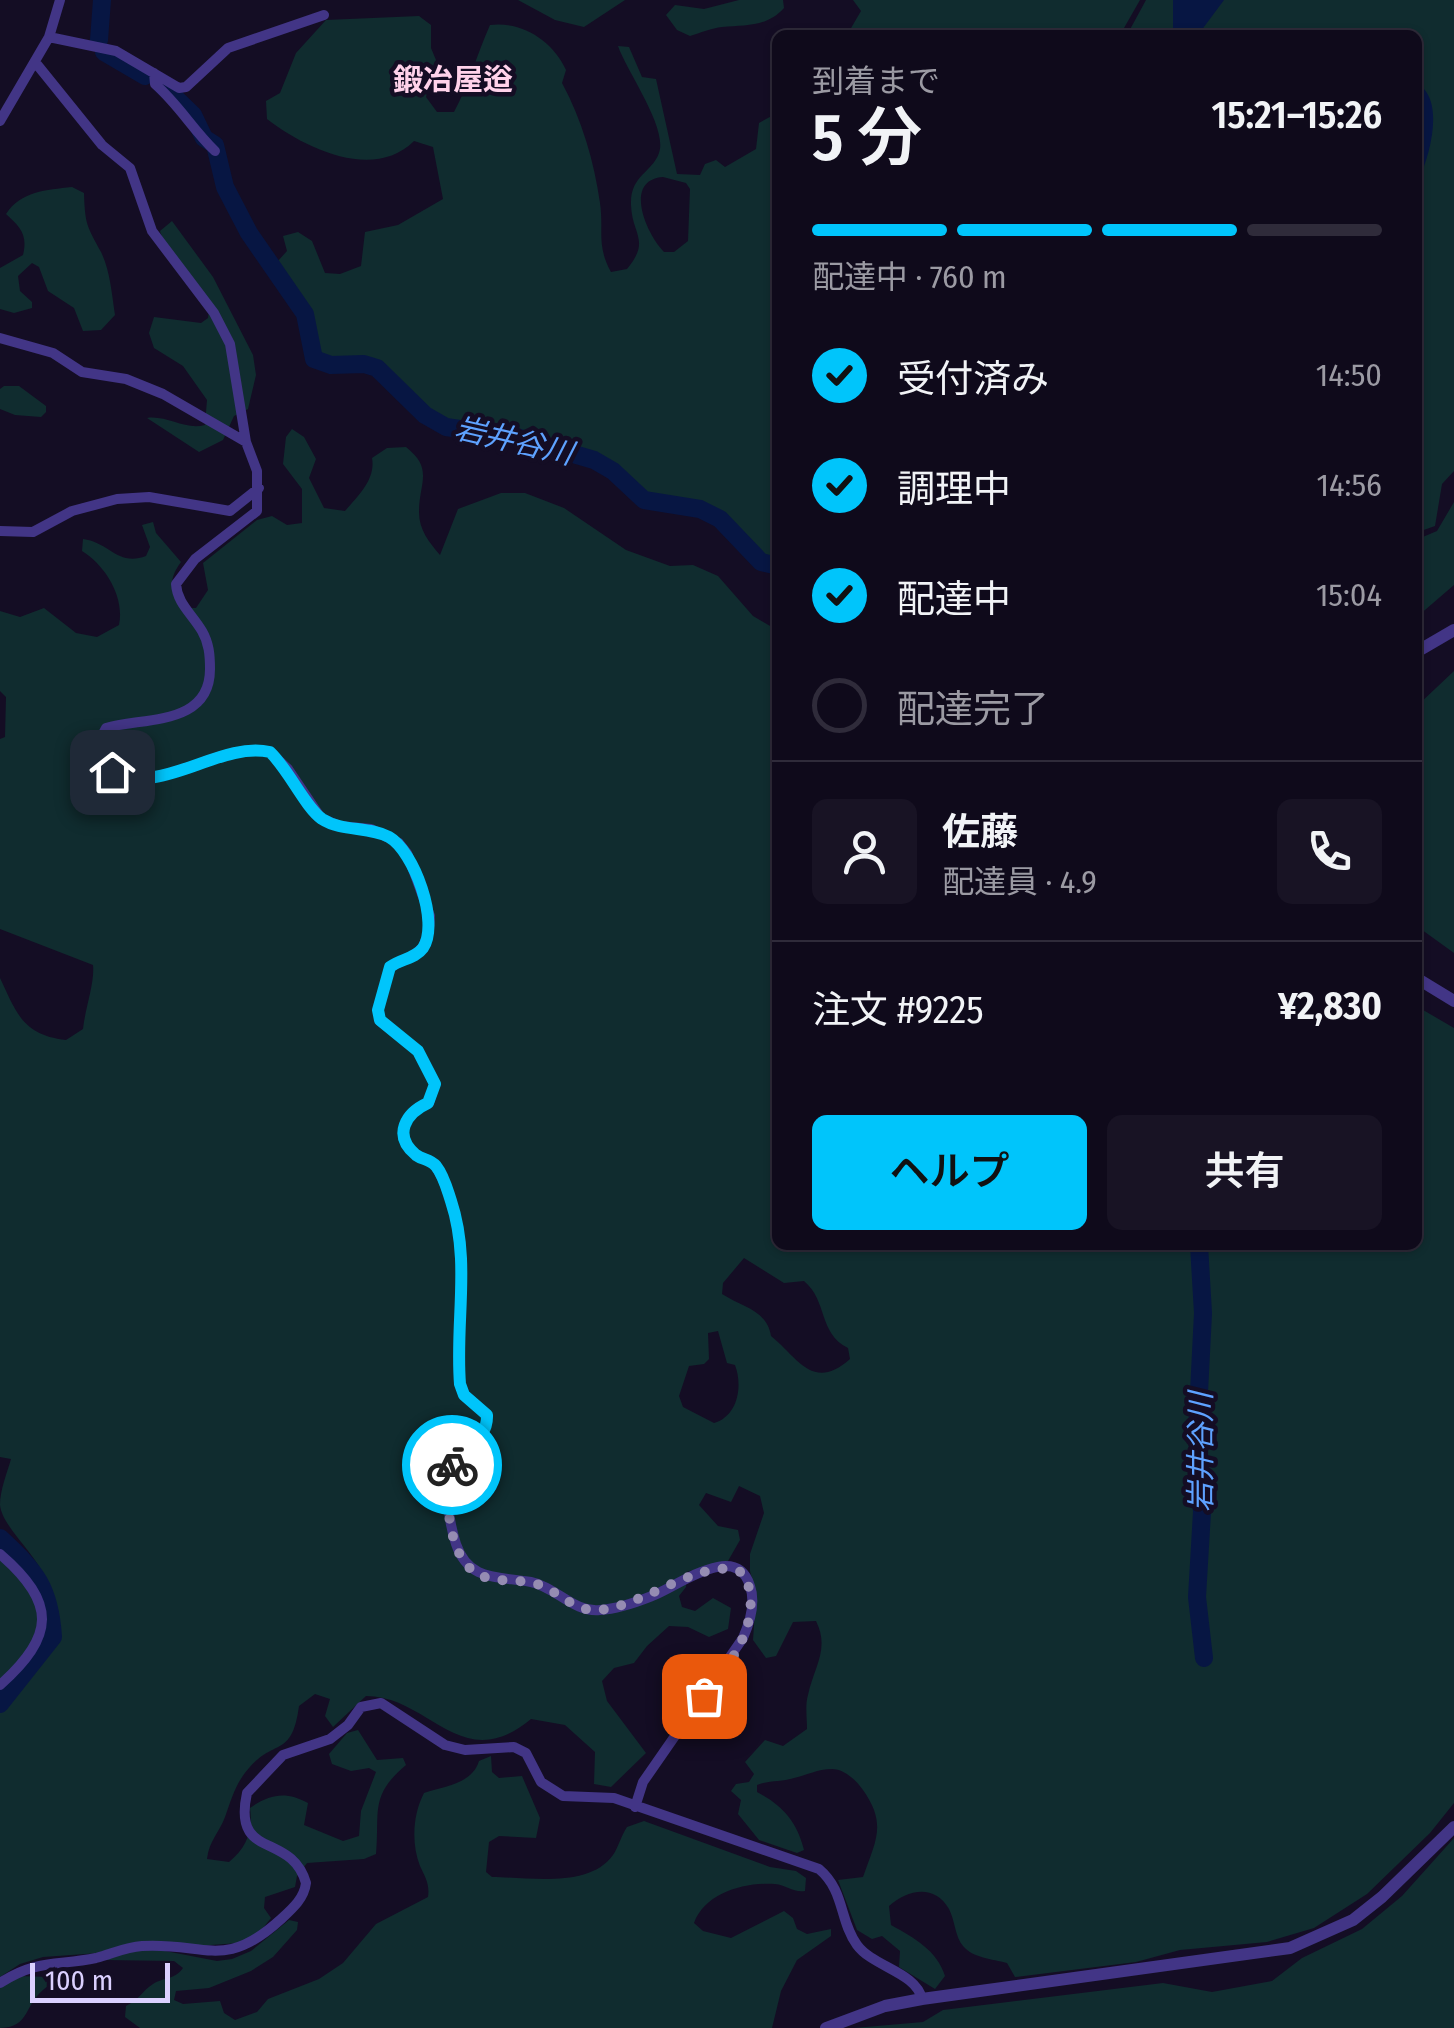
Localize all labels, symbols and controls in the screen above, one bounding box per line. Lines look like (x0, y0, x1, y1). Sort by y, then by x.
district label: 鍛冶屋逧 (393, 62, 513, 98)
text: 到着まで (812, 62, 940, 100)
text: 15:21–15:26 (1211, 92, 1382, 138)
text: 5 分 (812, 99, 922, 177)
text: 配達中 · 760 m (812, 258, 1007, 296)
icon: check (812, 348, 867, 403)
text: 受付済み (897, 356, 1049, 402)
text: 14:50 (1316, 356, 1382, 394)
water label: 岩井谷川 (451, 410, 579, 473)
icon: check (812, 458, 867, 513)
text: 調理中 (897, 466, 1011, 512)
text: 14:56 (1317, 466, 1382, 504)
icon: check (812, 568, 867, 623)
text: 配達中 (897, 576, 1011, 622)
text: 15:04 (1316, 576, 1382, 614)
text: 配達完了 (897, 686, 1049, 732)
pin (70, 730, 155, 815)
icon: home (85, 745, 140, 800)
button: person (812, 799, 917, 904)
button: phone (1277, 799, 1382, 904)
text: 佐藤 (942, 809, 1018, 855)
text: 配達員 · 4.9 (942, 863, 1097, 901)
text: ¥2,830 (1278, 983, 1382, 1029)
text: 注文 #9225 (812, 987, 984, 1033)
button: ヘルプ (812, 1115, 1087, 1230)
button: 共有 (1107, 1115, 1382, 1230)
water label: 岩井谷川 (1183, 1389, 1219, 1512)
courier (402, 1415, 502, 1515)
icon: bike (425, 1438, 480, 1493)
pin (662, 1654, 747, 1739)
icon: bag (677, 1669, 732, 1724)
scale bar (30, 1958, 170, 2002)
text: 100 m (45, 1964, 113, 1997)

